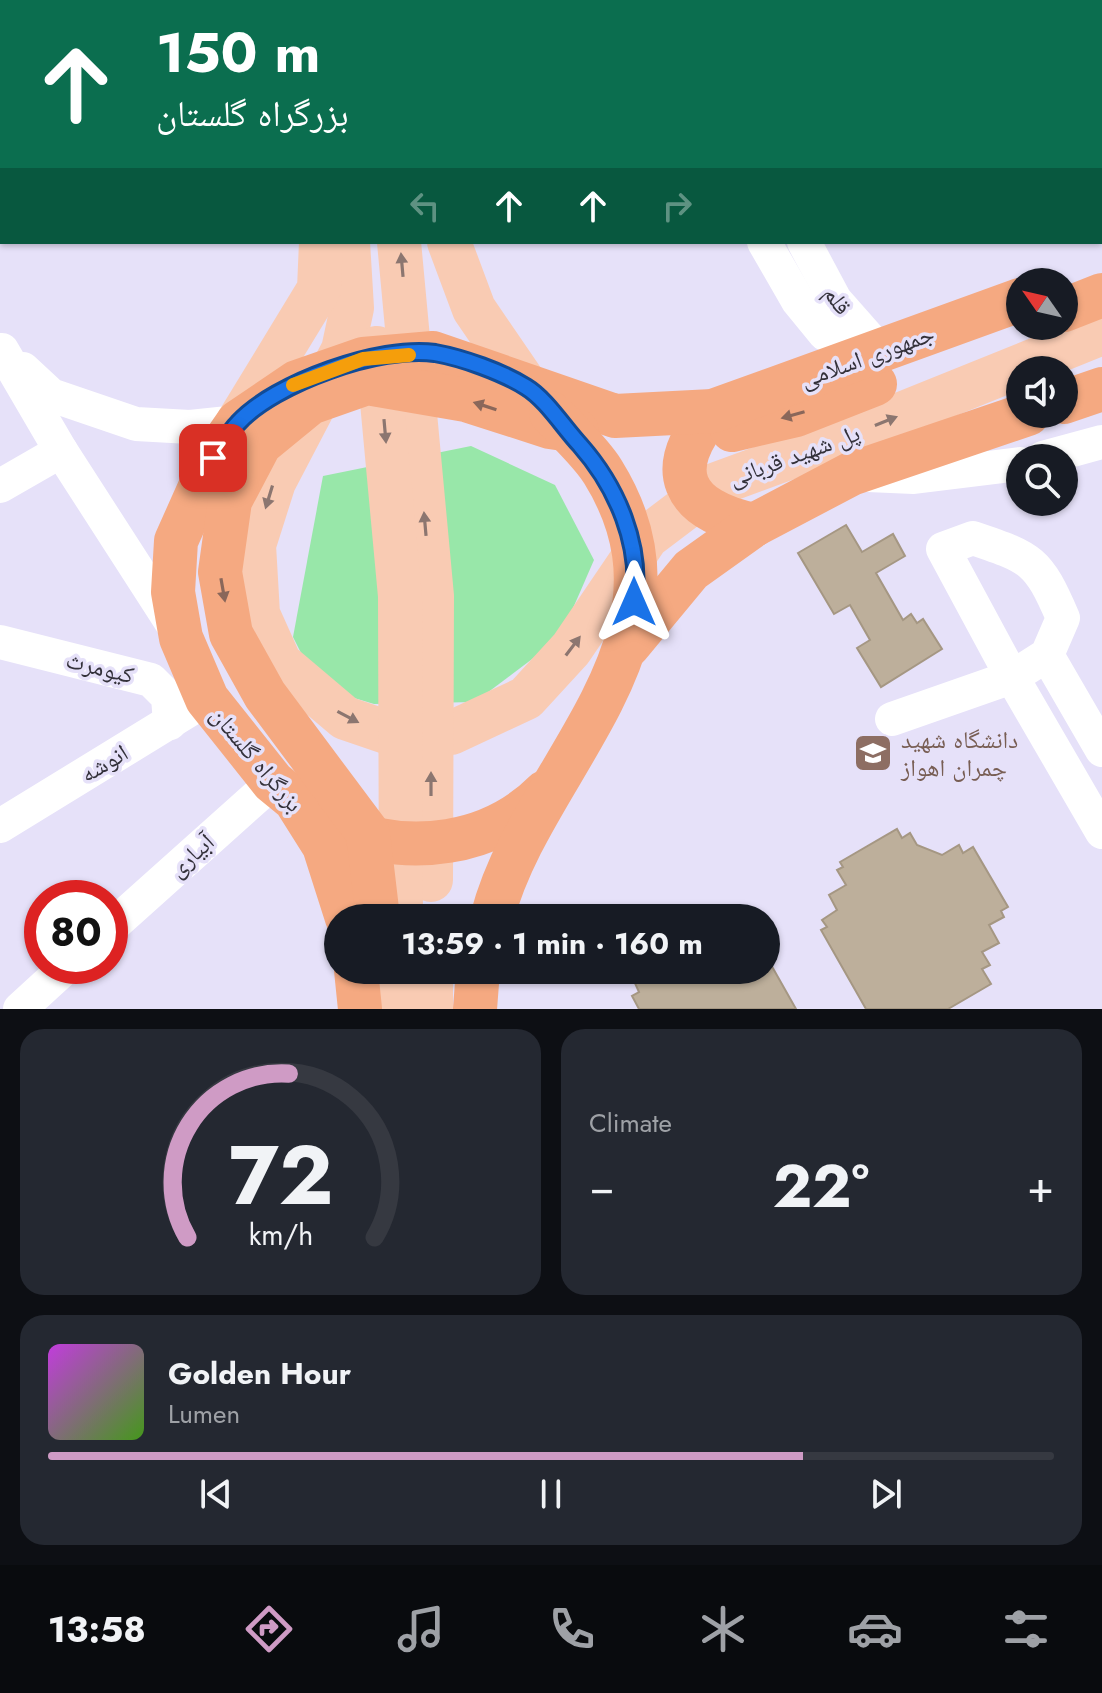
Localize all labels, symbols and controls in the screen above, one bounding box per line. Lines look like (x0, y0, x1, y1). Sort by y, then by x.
text: 150 m (156, 12, 320, 93)
icon: ahead (24, 32, 128, 136)
text: بزرگراه گلستان (156, 87, 349, 139)
icon: left (403, 184, 447, 228)
icon: ahead (487, 184, 531, 228)
icon: ahead (571, 184, 615, 228)
icon: right (655, 184, 699, 228)
one-way arrow (395, 252, 408, 277)
north arrow (1006, 268, 1078, 340)
map controls (1006, 268, 1078, 516)
street label: قلم (815, 278, 861, 322)
street label: جمهوری اسلامی (795, 316, 939, 396)
button: sound (1006, 356, 1078, 428)
one-way arrow (473, 399, 497, 412)
one-way arrow (781, 409, 805, 422)
one-way arrow (874, 414, 898, 427)
street label: پل شهید قربانی (723, 415, 865, 495)
one-way arrow (378, 419, 391, 444)
pin (179, 424, 247, 492)
icon: arrive (191, 436, 235, 480)
button: search (1006, 444, 1078, 516)
one-way arrow (262, 485, 275, 509)
one-way arrow (418, 511, 431, 536)
position arrow (592, 560, 676, 644)
one-way arrow (217, 578, 229, 603)
one-way arrow (564, 635, 580, 656)
street label: کیومرث (62, 642, 138, 692)
street label: بزرگراه گلستان (202, 699, 312, 819)
one-way arrow (337, 709, 359, 723)
place label: دانشگاه شهید چمران اهواز (900, 722, 1018, 785)
school or university icon: دانشگاه شهید چمران اهواز (852, 732, 894, 774)
street label: انوشه (73, 735, 135, 791)
one-way arrow (425, 771, 437, 796)
street label: آبیاری (160, 824, 222, 885)
speed limit sign: 80 (24, 880, 128, 984)
text: 13:59 · 1 min · 160 m (401, 922, 703, 965)
text: Climate (589, 1104, 672, 1142)
text: 72 (228, 1115, 333, 1235)
text: 22° (773, 1143, 869, 1230)
text: − (589, 1155, 615, 1219)
text: + (1027, 1155, 1054, 1219)
text: km/h (248, 1214, 313, 1256)
text: Golden Hour (168, 1352, 351, 1395)
text: Lumen (168, 1395, 240, 1433)
icon: previous (194, 1472, 238, 1516)
icon: pause (529, 1472, 573, 1516)
icon: next (864, 1472, 908, 1516)
icon: directions (241, 1601, 297, 1657)
icon: music (393, 1601, 449, 1657)
icon: phone (544, 1601, 600, 1657)
icon: climate (695, 1601, 751, 1657)
icon: car (847, 1601, 903, 1657)
icon: filters (998, 1601, 1054, 1657)
text: 13:58 (48, 1603, 146, 1655)

